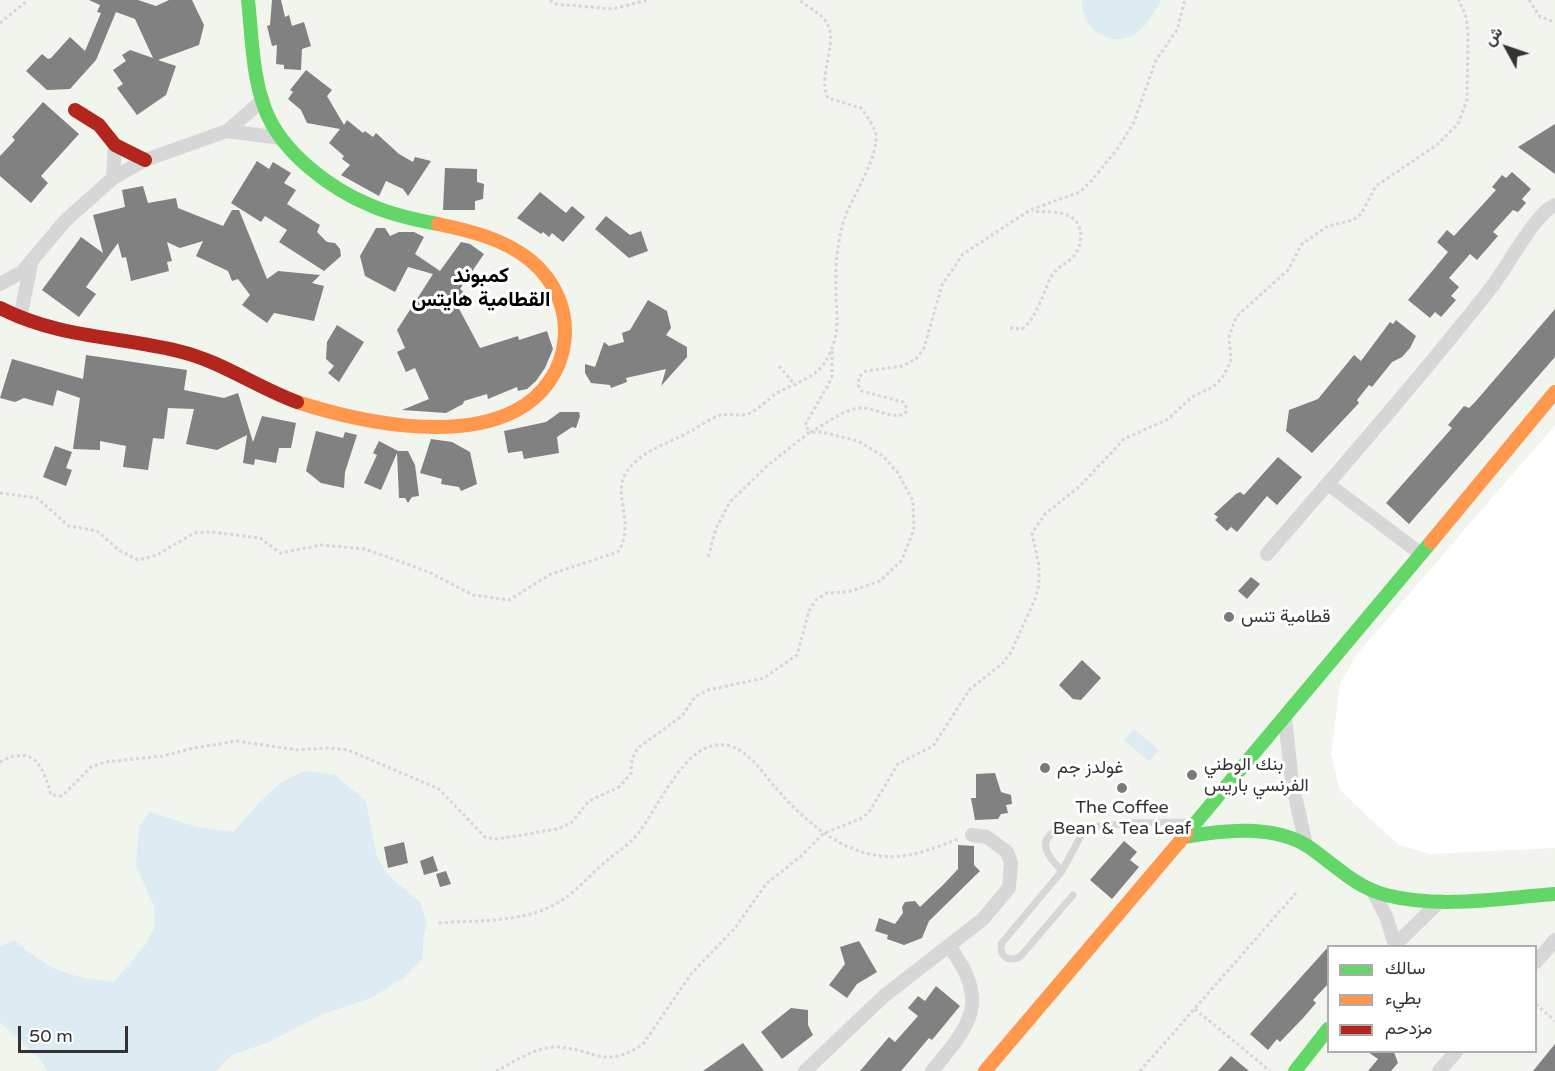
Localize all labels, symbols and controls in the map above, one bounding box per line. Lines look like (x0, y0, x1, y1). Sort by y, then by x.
north arrow (1477, 18, 1537, 78)
text: ش (1479, 23, 1507, 50)
district label: كمبوند القطامية هايتس (412, 263, 550, 313)
place label: قطامية تنس (1241, 606, 1331, 628)
marker: قطامية تنس (1222, 610, 1236, 624)
place label: بنك الوطني الفرنسي باريس (1204, 754, 1309, 796)
place label: غولدز جم (1057, 757, 1123, 779)
marker: غولدز جم (1038, 761, 1052, 775)
marker: بنك الوطني الفرنسي باريس (1185, 768, 1199, 782)
marker: The Coffee Bean & Tea Leaf (1115, 781, 1129, 795)
place label: The Coffee Bean & Tea Leaf (1053, 797, 1191, 840)
legend (1327, 945, 1537, 1053)
text: سالك (1385, 957, 1425, 979)
text: بطيء (1385, 987, 1421, 1009)
scale bar (21, 1014, 130, 1052)
text: مزدحم (1385, 1017, 1432, 1039)
text: 50 m (29, 1025, 73, 1047)

